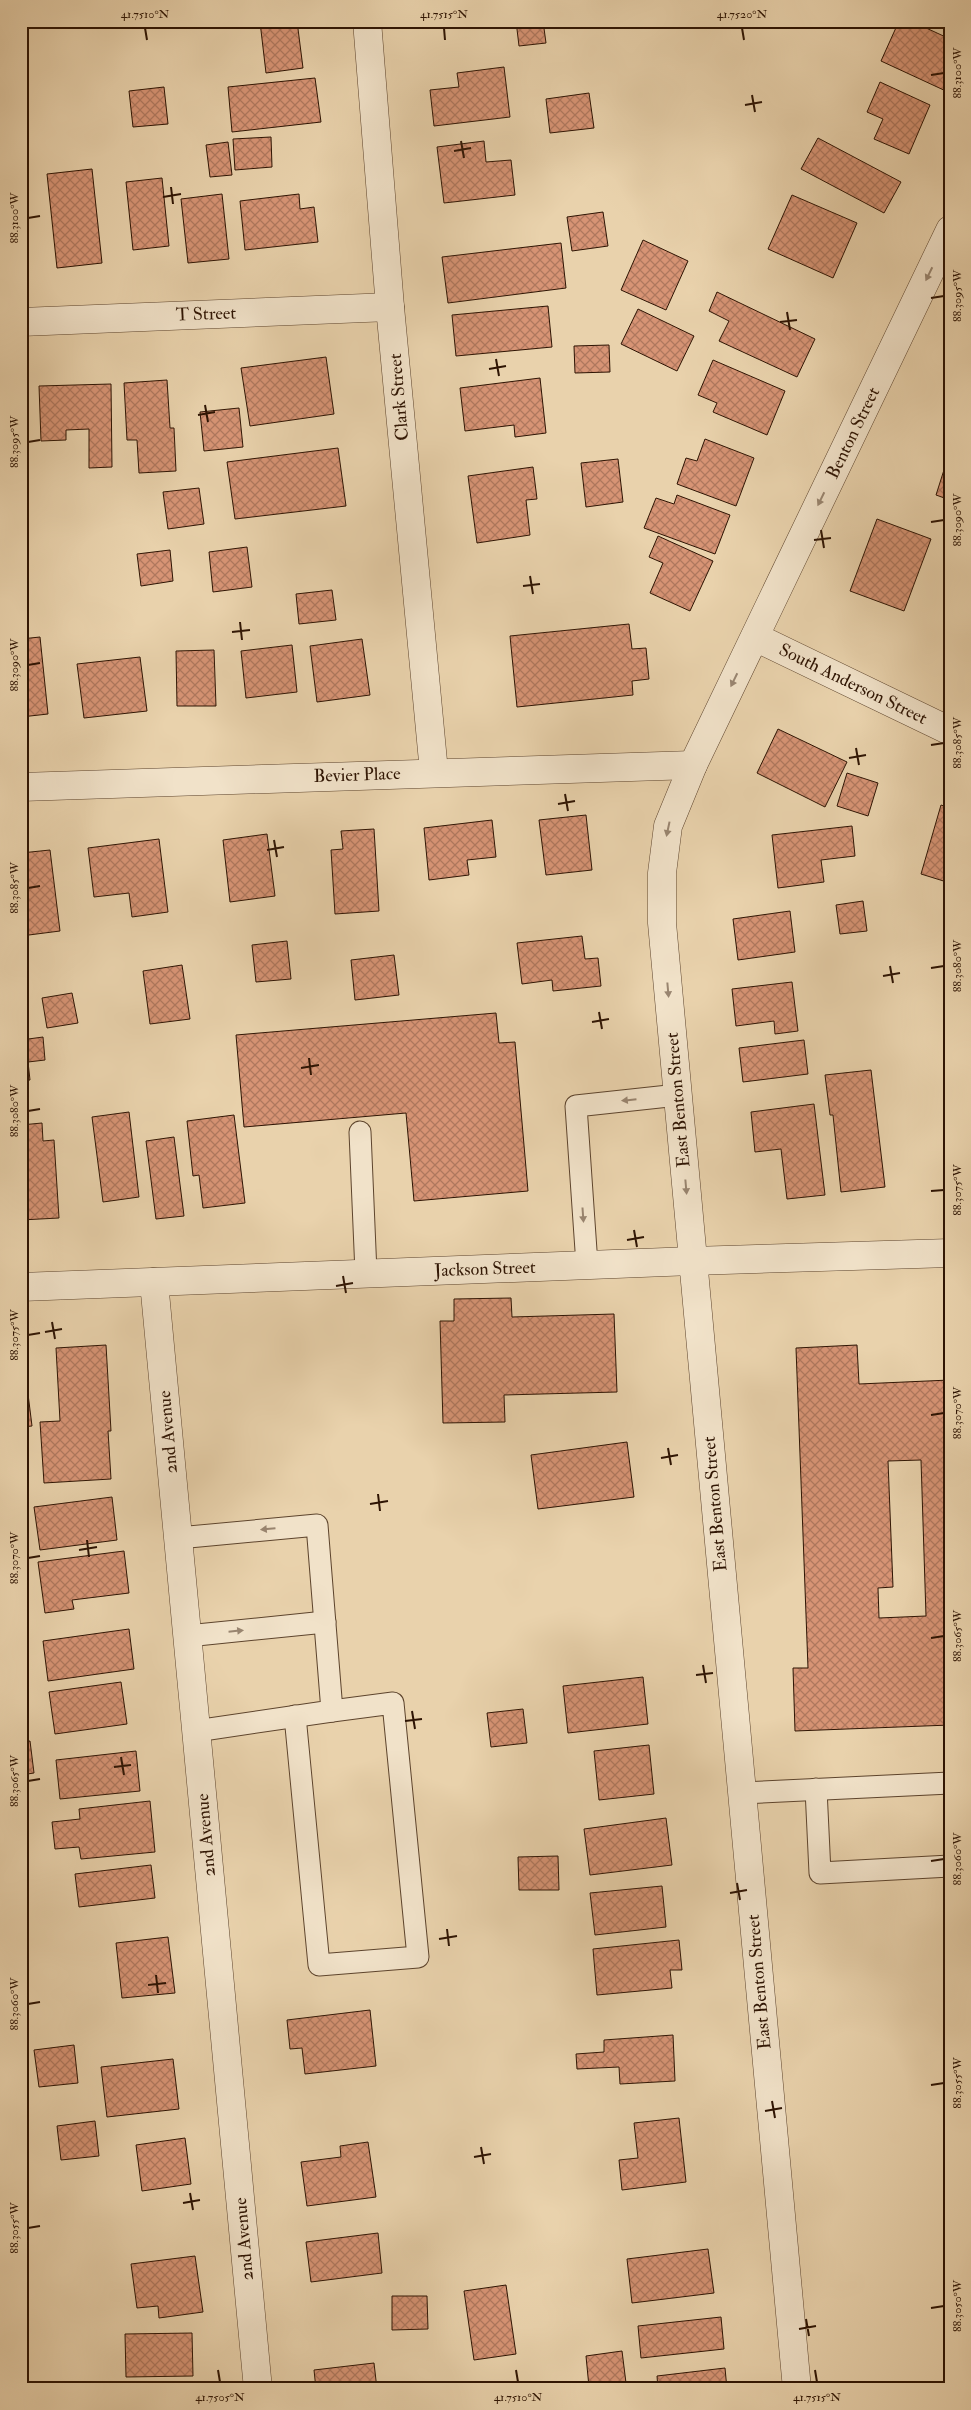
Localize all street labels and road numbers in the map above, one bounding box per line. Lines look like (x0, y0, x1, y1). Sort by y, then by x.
street label: T Street (175, 301, 237, 327)
street label: Clark Street (384, 352, 414, 442)
street label: Benton Street (821, 383, 885, 483)
street label: South Anderson Street (775, 638, 931, 730)
street label: Bevier Place (313, 762, 401, 788)
street label: East Benton Street (661, 1031, 695, 1169)
street label: Jackson Street (433, 1256, 536, 1282)
street label: 2nd Avenue (153, 1389, 183, 1474)
street label: East Benton Street (698, 1435, 732, 1573)
street label: 2nd Avenue (191, 1792, 221, 1877)
street label: East Benton Street (742, 1913, 776, 2051)
street label: 2nd Avenue (229, 2196, 259, 2281)

